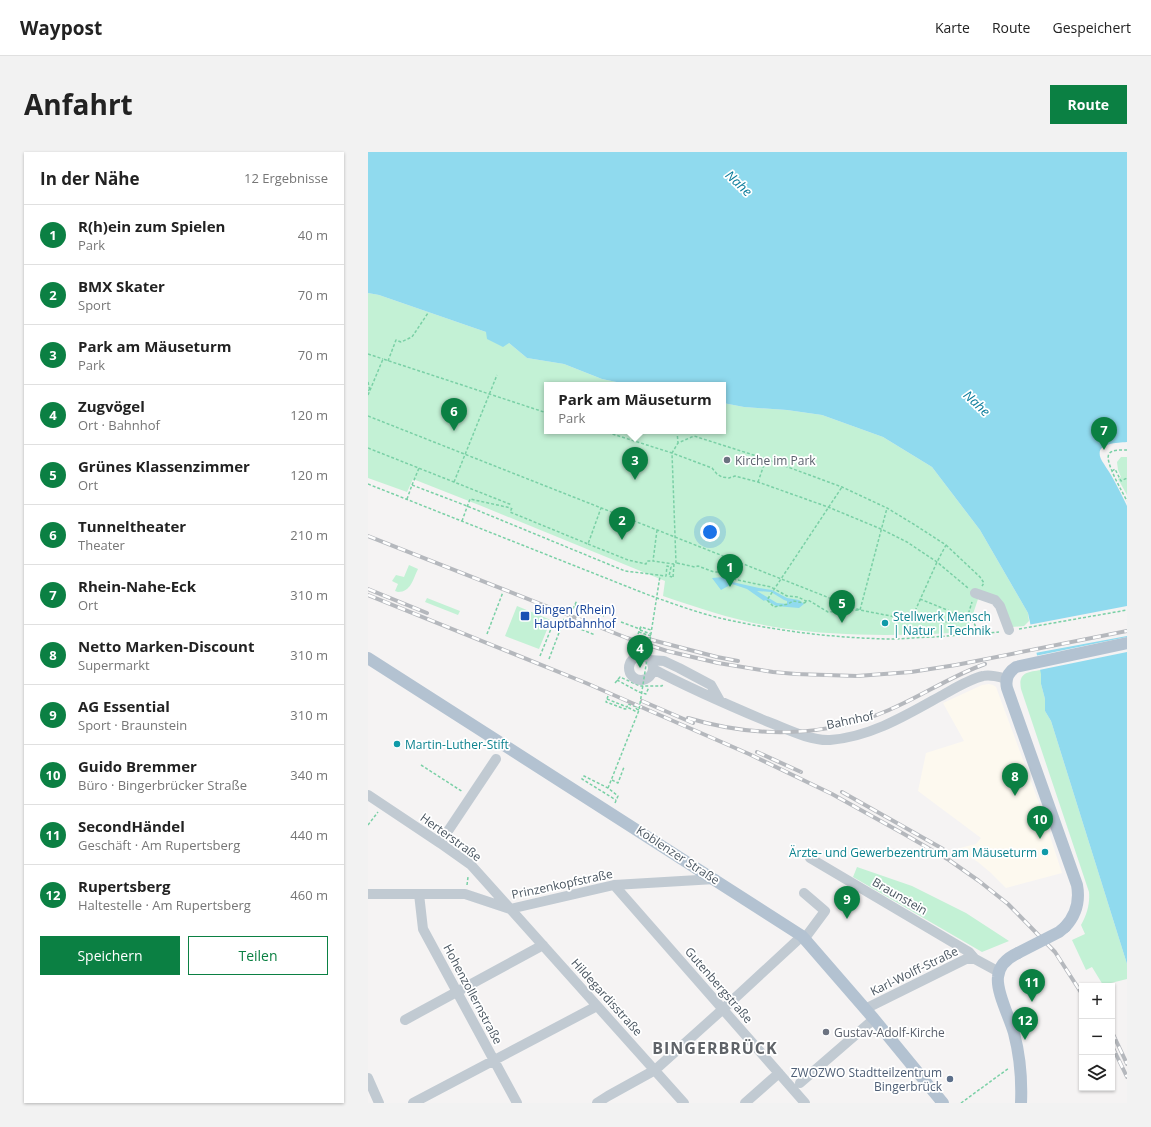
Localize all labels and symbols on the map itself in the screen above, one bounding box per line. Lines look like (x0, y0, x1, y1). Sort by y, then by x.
water label: Nahe (722, 166, 757, 200)
water label: Nahe (960, 386, 995, 420)
pin: 6 (441, 398, 467, 431)
pin: 7 (1091, 417, 1117, 450)
pin: 3 (622, 447, 648, 480)
place label: Kirche im Park (735, 452, 816, 469)
marker: Kirche im Park (722, 455, 732, 465)
pin: 2 (609, 507, 635, 540)
your location (700, 522, 720, 542)
pin: 1 (717, 554, 743, 587)
pin: 5 (829, 590, 855, 623)
place label: Bingen (Rhein) Hauptbahnhof (534, 601, 617, 632)
place label: Stellwerk Mensch | Natur | Technik (893, 608, 992, 639)
marker: Bingen (Rhein) Hauptbahnhof (519, 610, 531, 622)
marker: Stellwerk Mensch | Natur | Technik (880, 618, 890, 628)
pin: 4 (627, 635, 653, 668)
street label: Bahnhof (825, 707, 876, 733)
place label: Martin-Luther-Stift (405, 736, 509, 753)
marker: Martin-Luther-Stift (392, 739, 402, 749)
pin: 8 (1002, 763, 1028, 796)
pin: 10 (1027, 806, 1053, 839)
street label: Herterstraße (417, 809, 485, 865)
street label: Koblenzer Straße (633, 822, 723, 888)
place label: Ärzte- und Gewerbezentrum am Mäuseturm (789, 844, 1037, 861)
marker: Ärzte- und Gewerbezentrum am Mäuseturm (1040, 847, 1050, 857)
street label: Prinzenkopfstraße (510, 865, 614, 903)
street label: Braunstein (869, 873, 931, 919)
pin: 9 (834, 886, 860, 919)
street label: Hohenzollernstraße (439, 941, 507, 1047)
street label: Karl-Wolff-Straße (867, 942, 961, 1000)
street label: Gutenbergstraße (681, 943, 757, 1027)
street label: Hildegardisstraße (568, 955, 647, 1040)
pin: 11 (1019, 969, 1045, 1002)
pin: 12 (1012, 1007, 1038, 1040)
place label: Gustav-Adolf-Kirche (834, 1024, 945, 1041)
marker: Gustav-Adolf-Kirche (821, 1027, 831, 1037)
district label: BINGERBRÜCK (652, 1037, 778, 1059)
place label: ZWOZWO Stadtteilzentrum Bingerbrück (791, 1064, 943, 1095)
marker: ZWOZWO Stadtteilzentrum Bingerbrück (945, 1074, 955, 1084)

